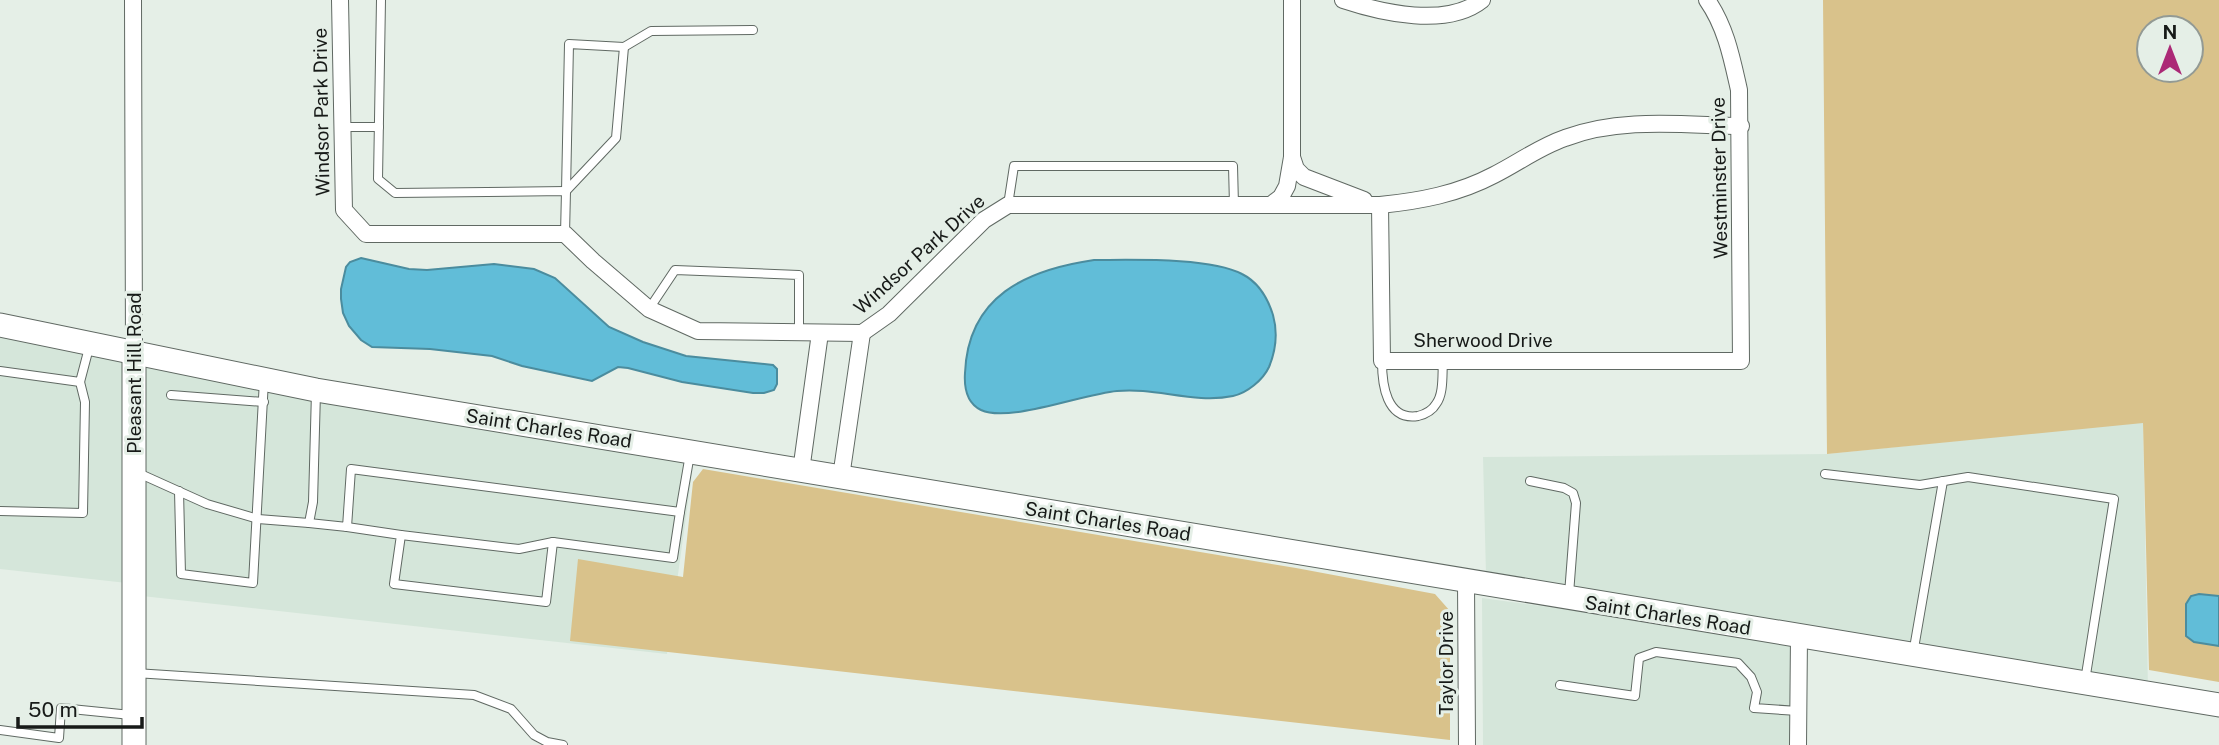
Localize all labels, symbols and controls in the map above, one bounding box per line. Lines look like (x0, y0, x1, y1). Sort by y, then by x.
north arrow (2135, 14, 2205, 84)
text: N (2163, 21, 2177, 43)
street label: Windsor Park Drive (309, 28, 333, 196)
street label: Westminster Drive (1707, 97, 1731, 259)
street label: Windsor Park Drive (849, 190, 989, 318)
street label: Pleasant Hill Road (123, 292, 145, 454)
street label: Sherwood Drive (1413, 329, 1553, 351)
street label: Saint Charles Road (464, 404, 634, 452)
street label: Saint Charles Road (1023, 497, 1193, 545)
street label: Saint Charles Road (1583, 591, 1753, 639)
street label: Taylor Drive (1435, 611, 1457, 715)
scale bar (18, 686, 142, 730)
text: 50 m (28, 697, 78, 722)

